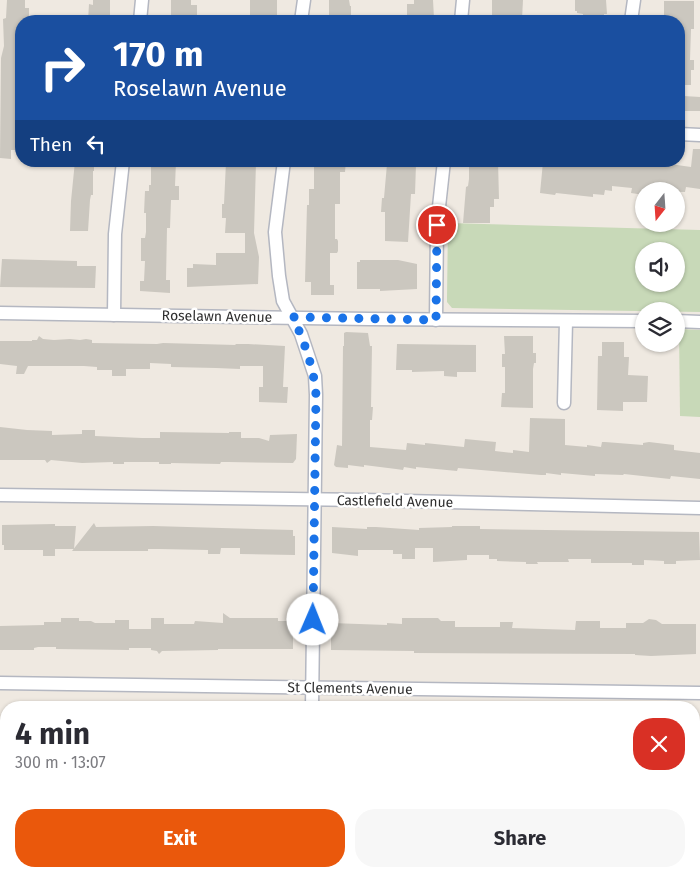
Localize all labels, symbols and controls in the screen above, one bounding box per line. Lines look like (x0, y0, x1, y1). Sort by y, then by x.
text: 170 m (113, 33, 204, 75)
icon: right (30, 35, 95, 100)
text: Roselawn Avenue (113, 75, 287, 102)
icon: left (82, 130, 110, 158)
text: Then (30, 133, 72, 156)
north arrow (635, 182, 685, 232)
map controls (635, 182, 685, 352)
pin (416, 204, 458, 246)
icon: arrive (423, 211, 451, 239)
button: sound (635, 242, 685, 292)
button: layers (635, 302, 685, 352)
street label: Roselawn Avenue (162, 307, 272, 326)
street label: Castlefield Avenue (337, 492, 453, 511)
position arrow (286, 593, 338, 645)
street label: St Clements Avenue (287, 679, 413, 698)
text: 4 min (15, 716, 90, 752)
button: close (633, 718, 685, 770)
text: 300 m · 13:07 (15, 753, 106, 772)
button: Exit (15, 809, 345, 867)
button: Share (355, 809, 685, 867)

